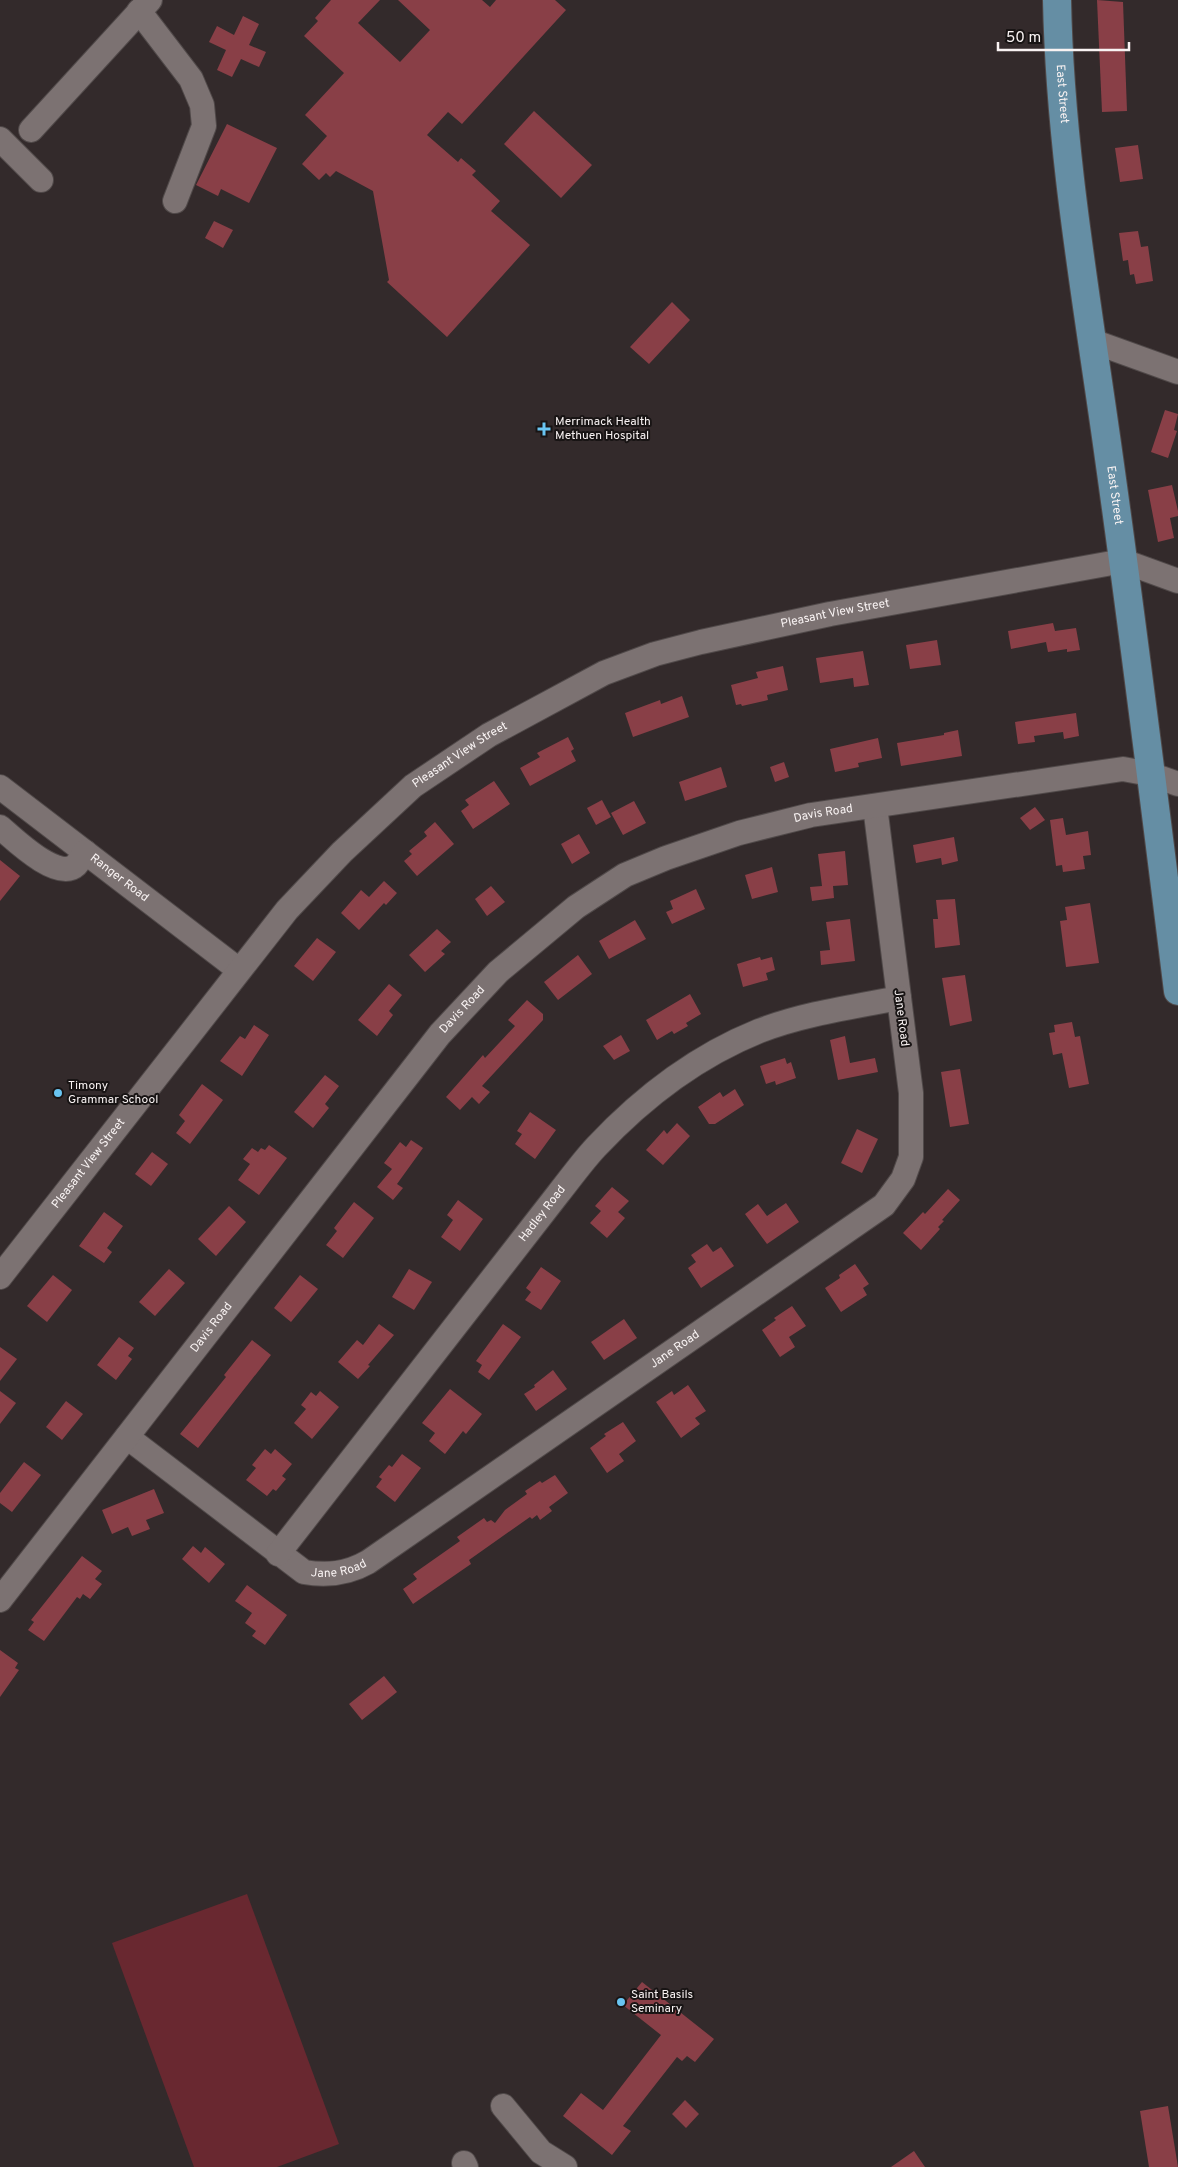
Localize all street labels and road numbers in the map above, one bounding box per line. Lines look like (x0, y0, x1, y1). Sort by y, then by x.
street label: East Street (1052, 64, 1072, 124)
street label: East Street (1102, 465, 1126, 526)
street label: Pleasant View Street (779, 595, 891, 632)
street label: Pleasant View Street (409, 718, 510, 792)
street label: Davis Road (792, 801, 854, 827)
street label: Ranger Road (86, 851, 152, 906)
street label: Davis Road (436, 983, 489, 1037)
street label: Jane Road (890, 989, 912, 1047)
street label: Pleasant View Street (48, 1115, 129, 1212)
street label: Hadley Road (516, 1182, 570, 1245)
street label: Davis Road (187, 1299, 236, 1356)
street label: Jane Road (647, 1327, 703, 1372)
street label: Jane Road (310, 1556, 370, 1582)

